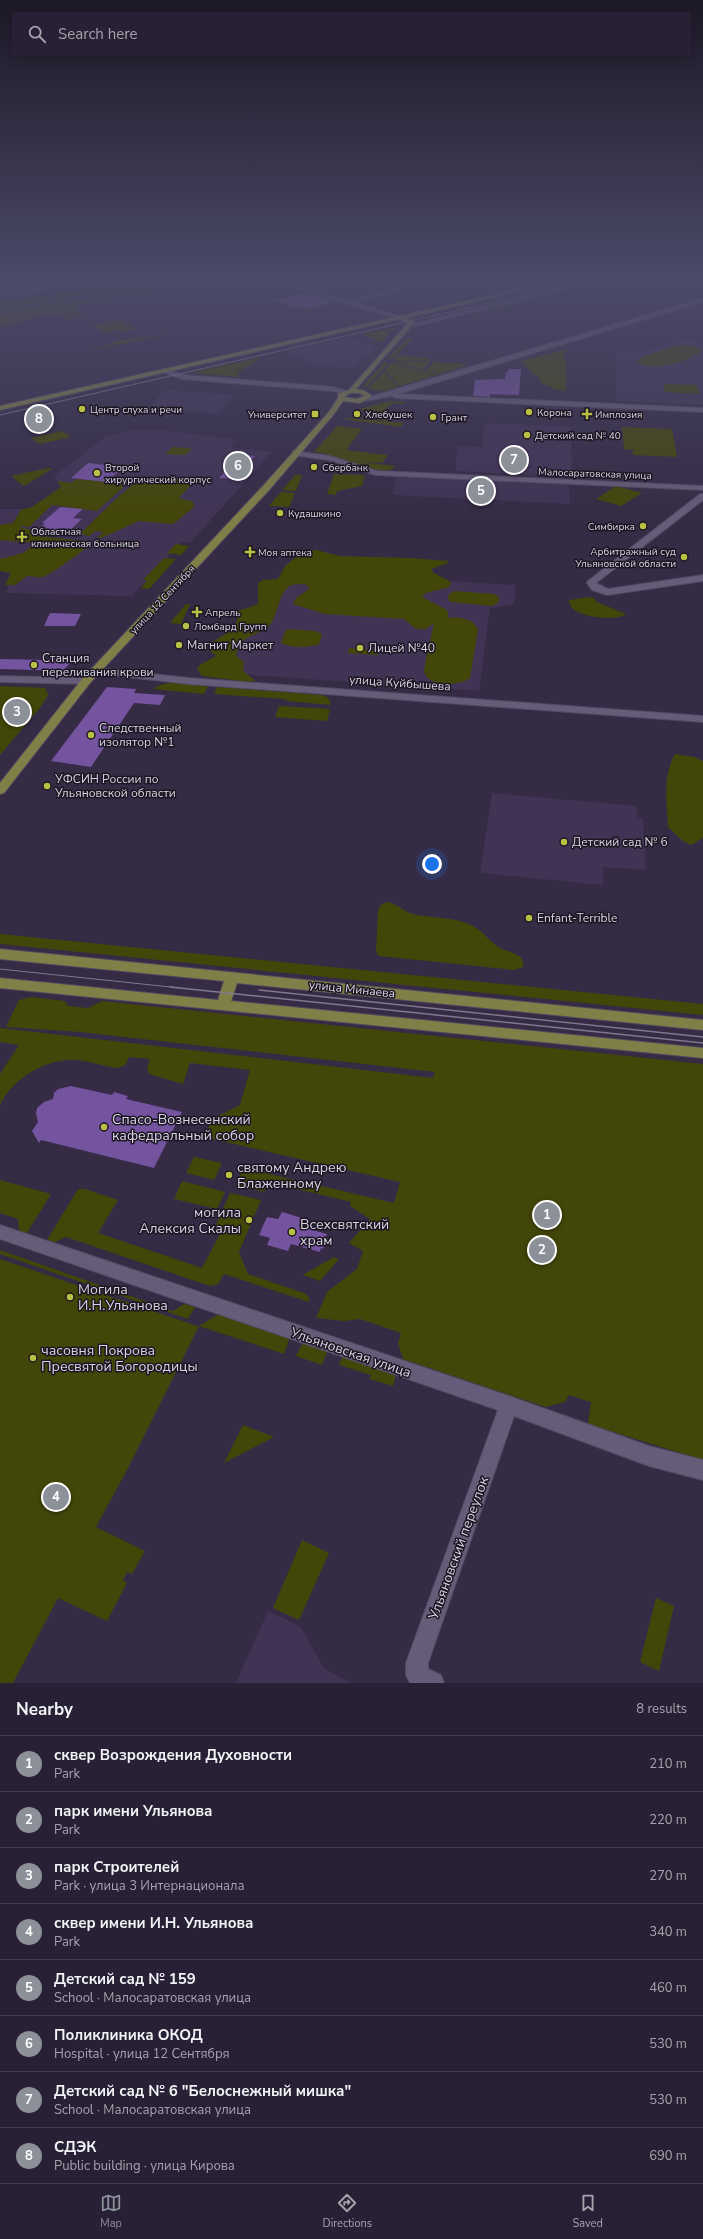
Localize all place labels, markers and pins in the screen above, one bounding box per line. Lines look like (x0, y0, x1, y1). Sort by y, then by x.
place label: Центр слуха и речи (90, 403, 182, 417)
pin: 8 (26, 404, 52, 434)
marker: Центр слуха и речи (77, 404, 87, 414)
place label: Корона (537, 406, 572, 420)
marker: Корона (524, 407, 534, 417)
place label: Университет (247, 408, 308, 422)
place label: Хлебушек (365, 408, 413, 422)
place label: Имплозия (595, 408, 642, 422)
marker: Университет (310, 409, 320, 419)
marker: Хлебушек (352, 409, 362, 419)
marker: Имплозия (582, 409, 592, 419)
place label: Грант (441, 411, 468, 425)
marker: Грант (428, 412, 438, 422)
place label: Детский сад № 40 (535, 429, 621, 443)
marker: Детский сад № 40 (522, 430, 532, 440)
pin: 7 (501, 445, 527, 475)
pin: 6 (225, 451, 251, 481)
place label: Второй хирургический корпус (105, 461, 211, 487)
place label: Сбербанк (322, 461, 369, 475)
marker: Сбербанк (309, 462, 319, 472)
marker: Второй хирургический корпус (92, 468, 102, 478)
pin: 5 (468, 476, 494, 506)
place label: Кудашкино (288, 507, 342, 521)
marker: Кудашкино (275, 508, 285, 518)
place label: Симбирка (588, 520, 635, 534)
marker: Симбирка (638, 521, 648, 531)
place label: Областная клиническая больница (31, 525, 139, 551)
marker: Областная клиническая больница (16, 531, 28, 543)
place label: Арбитражный суд Ульяновской области (574, 545, 676, 571)
place label: Моя аптека (258, 546, 312, 560)
marker: Моя аптека (245, 547, 255, 557)
marker: Арбитражный суд Ульяновской области (679, 552, 689, 562)
place label: Апрель (205, 606, 241, 620)
marker: Апрель (192, 607, 202, 617)
place label: Ломбард Групп (194, 620, 267, 634)
marker: Ломбард Групп (181, 621, 191, 631)
place label: Магнит Маркет (187, 637, 274, 653)
marker: Магнит Маркет (174, 640, 184, 650)
place label: Лицей №40 (368, 640, 435, 656)
marker: Лицей №40 (355, 643, 365, 653)
place label: Станция переливания крови (42, 650, 153, 680)
marker: Станция переливания крови (29, 660, 39, 670)
pin: 3 (4, 697, 30, 727)
place label: Следственный изолятор №1 (99, 720, 182, 750)
marker: Следственный изолятор №1 (86, 730, 96, 740)
place label: УФСИН России по Ульяновской области (54, 771, 176, 801)
marker: УФСИН России по Ульяновской области (42, 781, 52, 791)
place label: Детский сад № 6 (572, 834, 668, 850)
marker: Детский сад № 6 (559, 837, 569, 847)
place label: Enfant-Terrible (537, 910, 617, 926)
marker: Enfant-Terrible (524, 913, 534, 923)
place label: Спасо-Вознесенский кафедральный собор (112, 1110, 254, 1145)
marker: Спасо-Вознесенский кафедральный собор (99, 1122, 109, 1132)
place label: святому Андрею Блаженному (237, 1158, 347, 1193)
marker: святому Андрею Блаженному (224, 1170, 234, 1180)
pin: 1 (534, 1200, 560, 1230)
place label: могила Алексия Скалы (139, 1203, 241, 1238)
marker: могила Алексия Скалы (244, 1215, 254, 1225)
place label: Всехсвятский храм (300, 1215, 389, 1250)
marker: Всехсвятский храм (287, 1227, 297, 1237)
pin: 2 (529, 1235, 555, 1265)
place label: Могила И.Н.Ульянова (78, 1280, 168, 1315)
marker: Могила И.Н.Ульянова (65, 1292, 75, 1302)
place label: часовня Покрова Пресвятой Богородицы (41, 1341, 198, 1376)
marker: часовня Покрова Пресвятой Богородицы (28, 1353, 38, 1363)
pin: 4 (43, 1482, 69, 1512)

